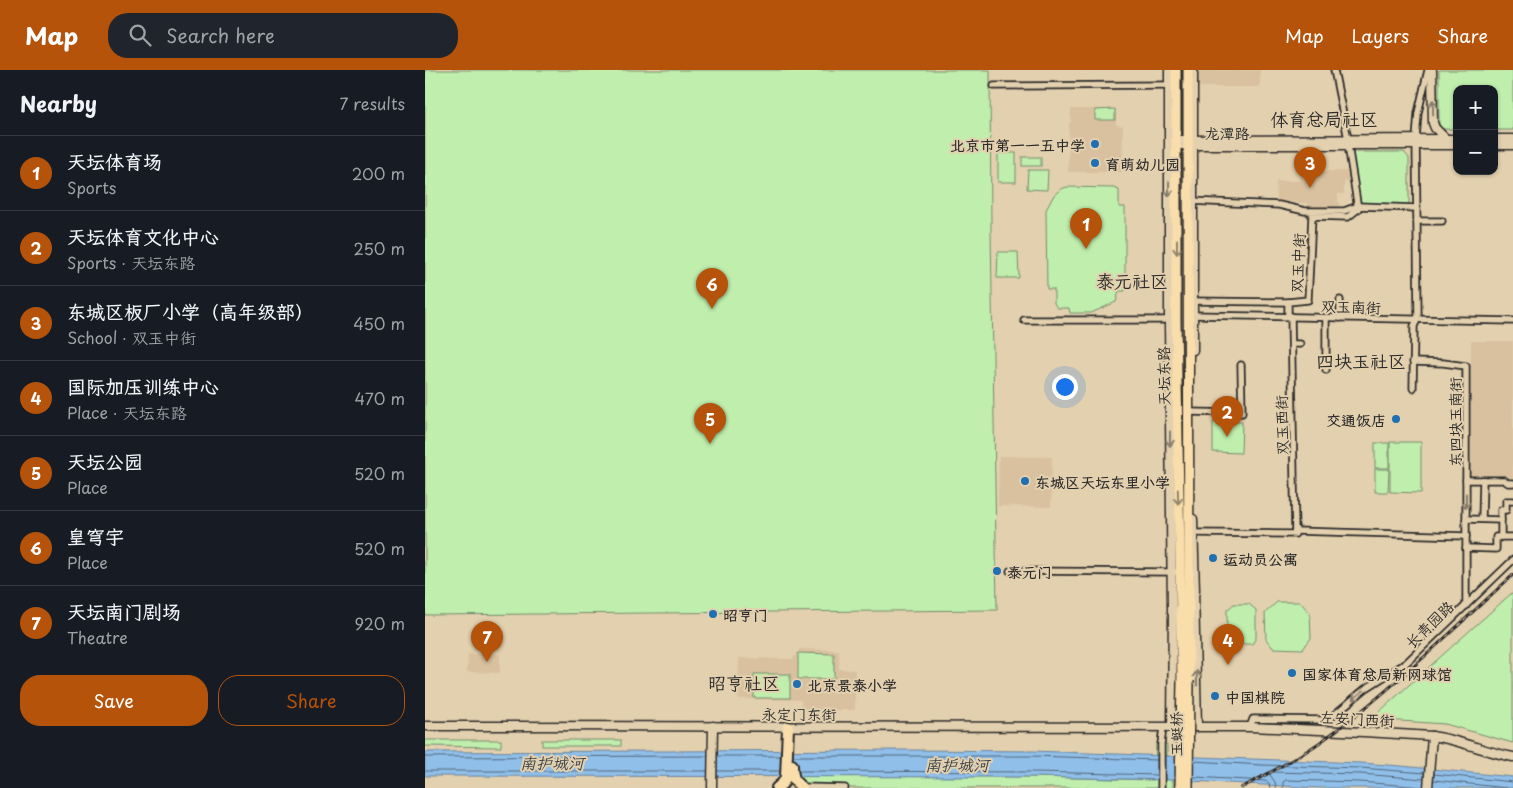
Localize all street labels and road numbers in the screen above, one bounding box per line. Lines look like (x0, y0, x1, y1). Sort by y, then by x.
street label: 龙潭路 (1204, 121, 1250, 144)
street label: 双玉中街 (1284, 232, 1310, 294)
street label: 双玉南街 (1321, 293, 1381, 319)
street label: 天坛东路 (1151, 346, 1175, 406)
street label: 东四块玉南街 (1443, 377, 1466, 467)
street label: 双玉西街 (1269, 395, 1293, 455)
street label: 长青园路 (1399, 595, 1459, 653)
street label: 永定门东街 (761, 702, 837, 725)
street label: 左安门西街 (1319, 705, 1395, 731)
street label: 玉蜓桥 (1164, 711, 1187, 757)

